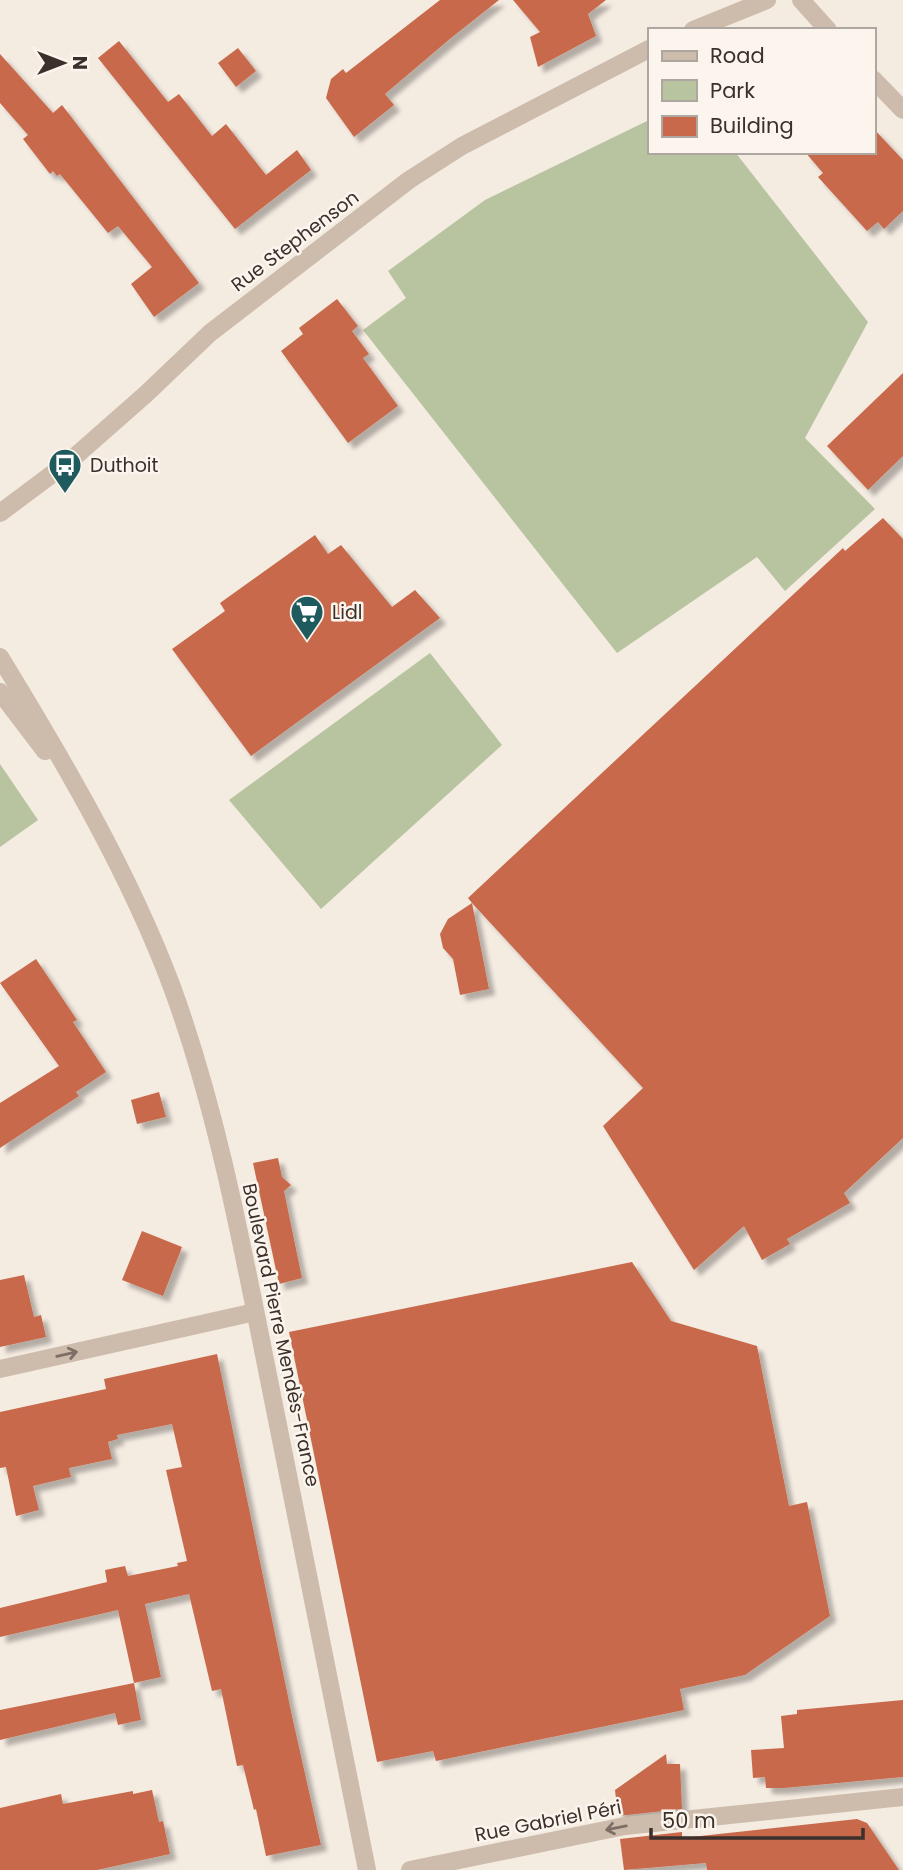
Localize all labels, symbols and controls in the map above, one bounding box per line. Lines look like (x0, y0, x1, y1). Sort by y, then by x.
north arrow (28, 28, 98, 98)
legend (648, 28, 875, 154)
text: Road (710, 41, 765, 70)
text: N (66, 56, 93, 70)
text: Park (710, 76, 755, 105)
text: Building (710, 111, 794, 140)
street label: Rue Stephenson (226, 184, 364, 298)
bus stop icon: Duthoit (46, 446, 84, 495)
place label: Duthoit (90, 452, 159, 479)
supermarket icon: Lidl (288, 593, 326, 642)
place label: Lidl (332, 599, 362, 626)
street label: Boulevard Pierre Mendès-France (236, 1181, 326, 1489)
one-way arrow (55, 1347, 78, 1361)
street label: Rue Gabriel Péri (472, 1794, 624, 1848)
scale bar (651, 1797, 863, 1841)
text: 50 m (662, 1806, 716, 1835)
one-way arrow (605, 1822, 628, 1836)

